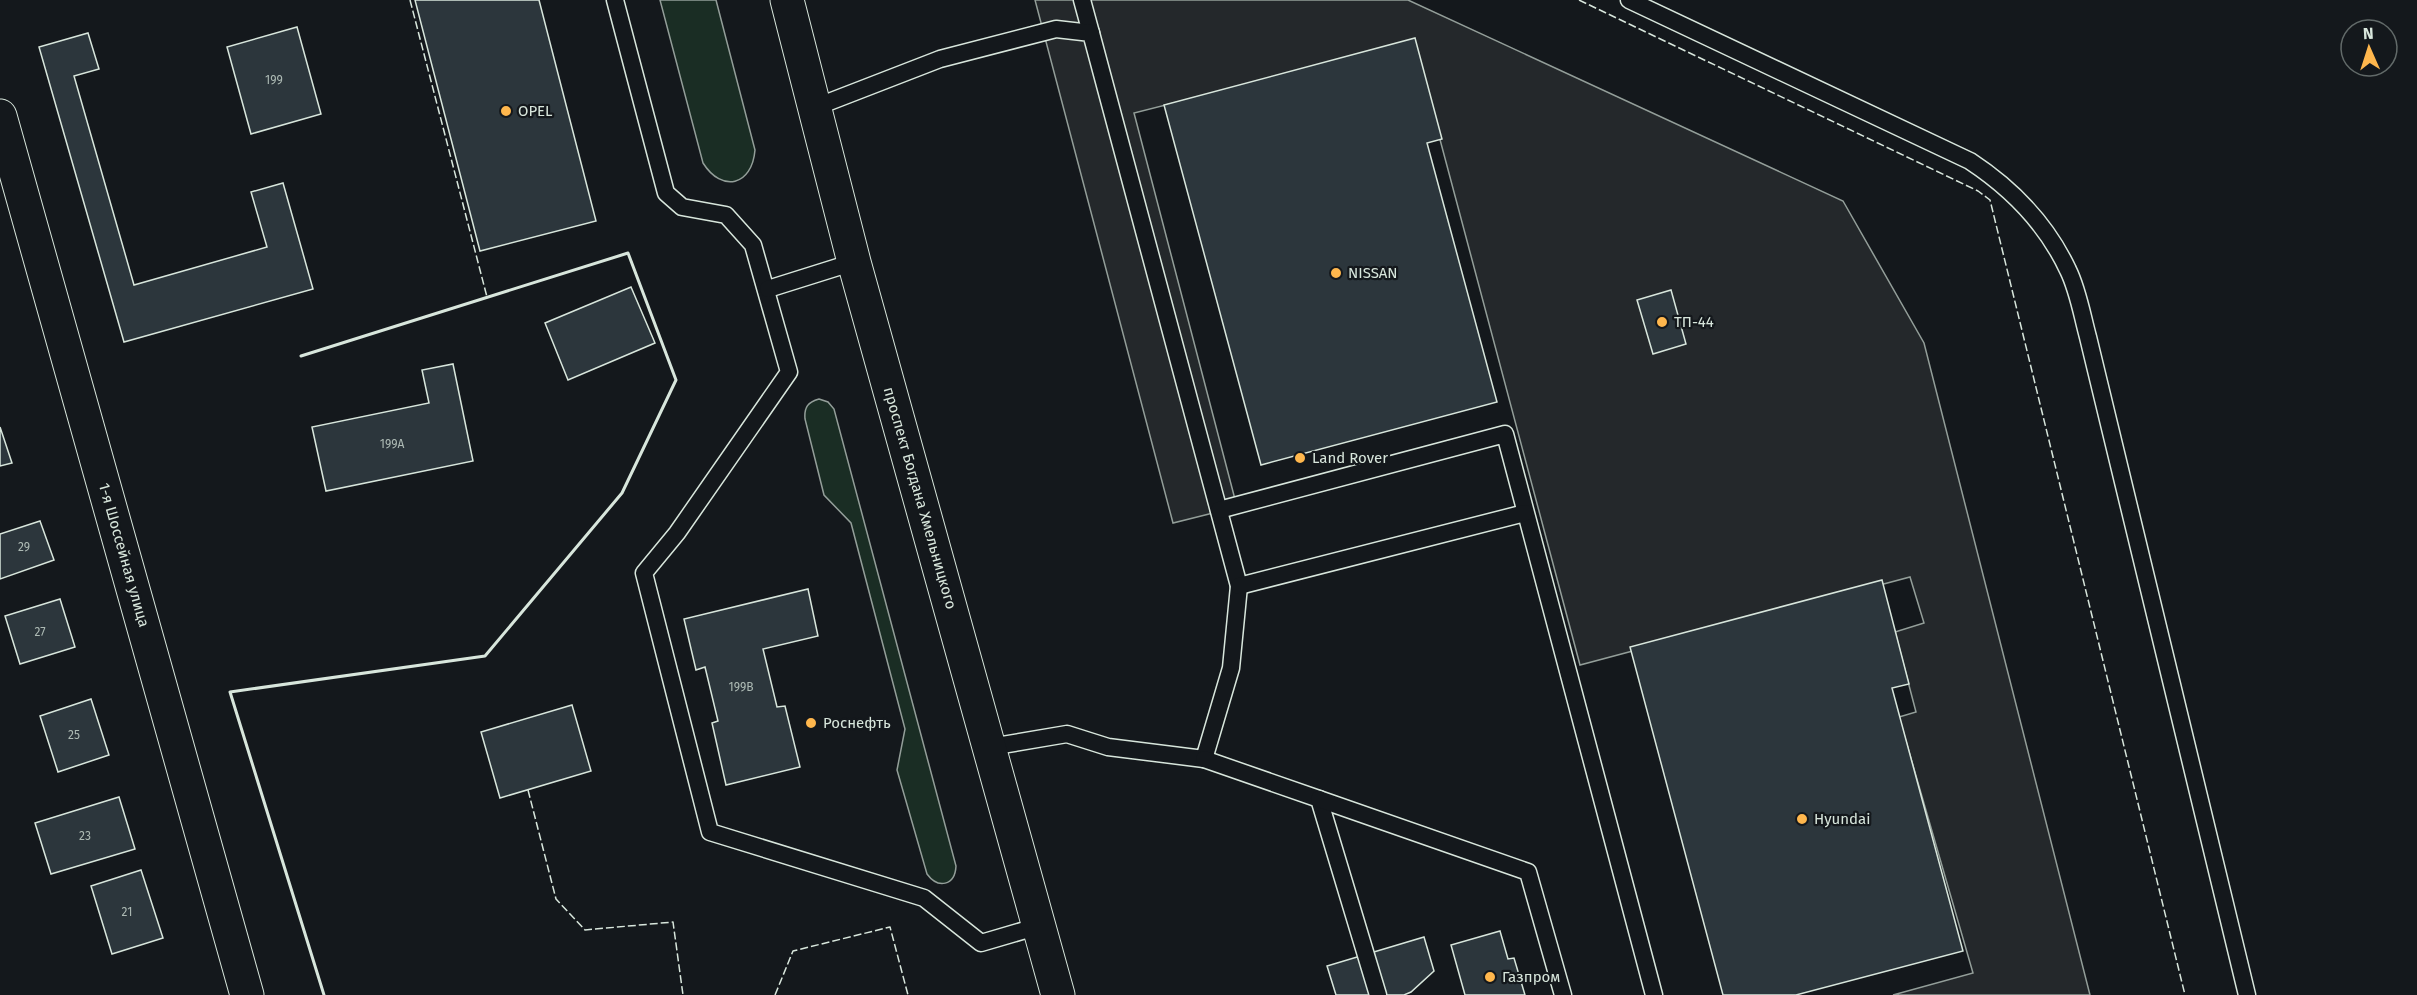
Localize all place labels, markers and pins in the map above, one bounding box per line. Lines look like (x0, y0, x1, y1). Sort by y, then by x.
place label: OPEL (518, 102, 553, 120)
marker: OPEL (499, 104, 513, 118)
place label: NISSAN (1348, 264, 1398, 282)
marker: NISSAN (1329, 266, 1343, 280)
place label: ТП-44 (1674, 313, 1714, 331)
marker: ТП-44 (1655, 315, 1669, 329)
place label: Land Rover (1312, 449, 1388, 467)
marker: Land Rover (1293, 451, 1307, 465)
place label: Роснефть (823, 714, 891, 732)
marker: Роснефть (804, 716, 818, 730)
place label: Hyundai (1814, 810, 1870, 828)
marker: Hyundai (1795, 812, 1809, 826)
place label: Газпром (1502, 968, 1560, 986)
marker: Газпром (1483, 970, 1497, 984)

